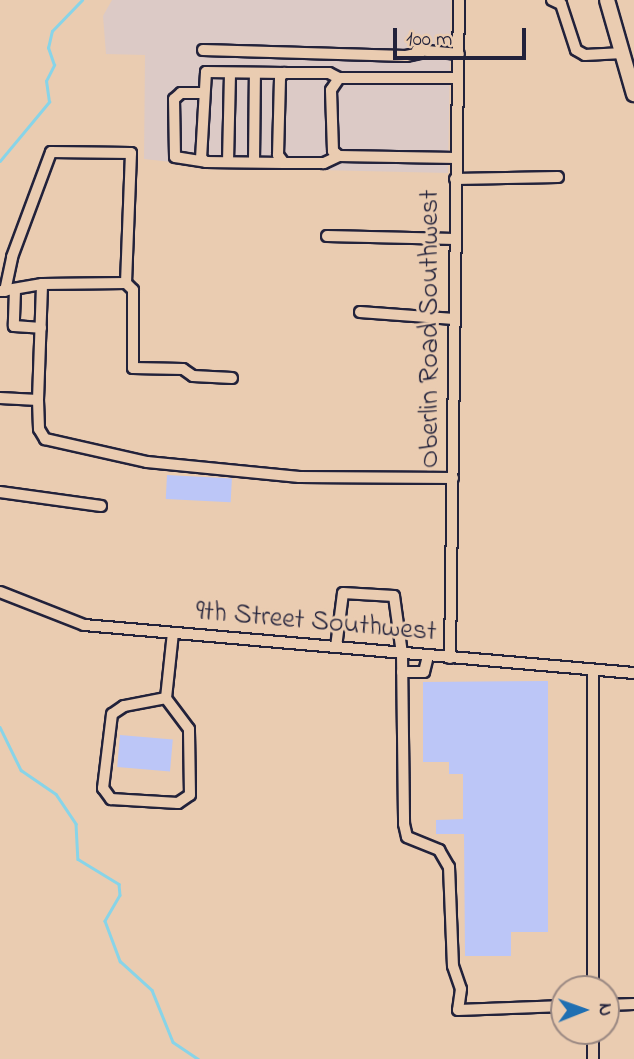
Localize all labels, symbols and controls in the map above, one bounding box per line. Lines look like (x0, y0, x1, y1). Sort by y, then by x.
scale bar (396, 14, 529, 58)
text: 100 m (406, 25, 452, 55)
street label: Oberlin Road Southwest (414, 190, 448, 468)
street label: 9th Street Southwest (194, 596, 438, 650)
north arrow (550, 975, 620, 1045)
text: N (591, 1003, 618, 1016)

